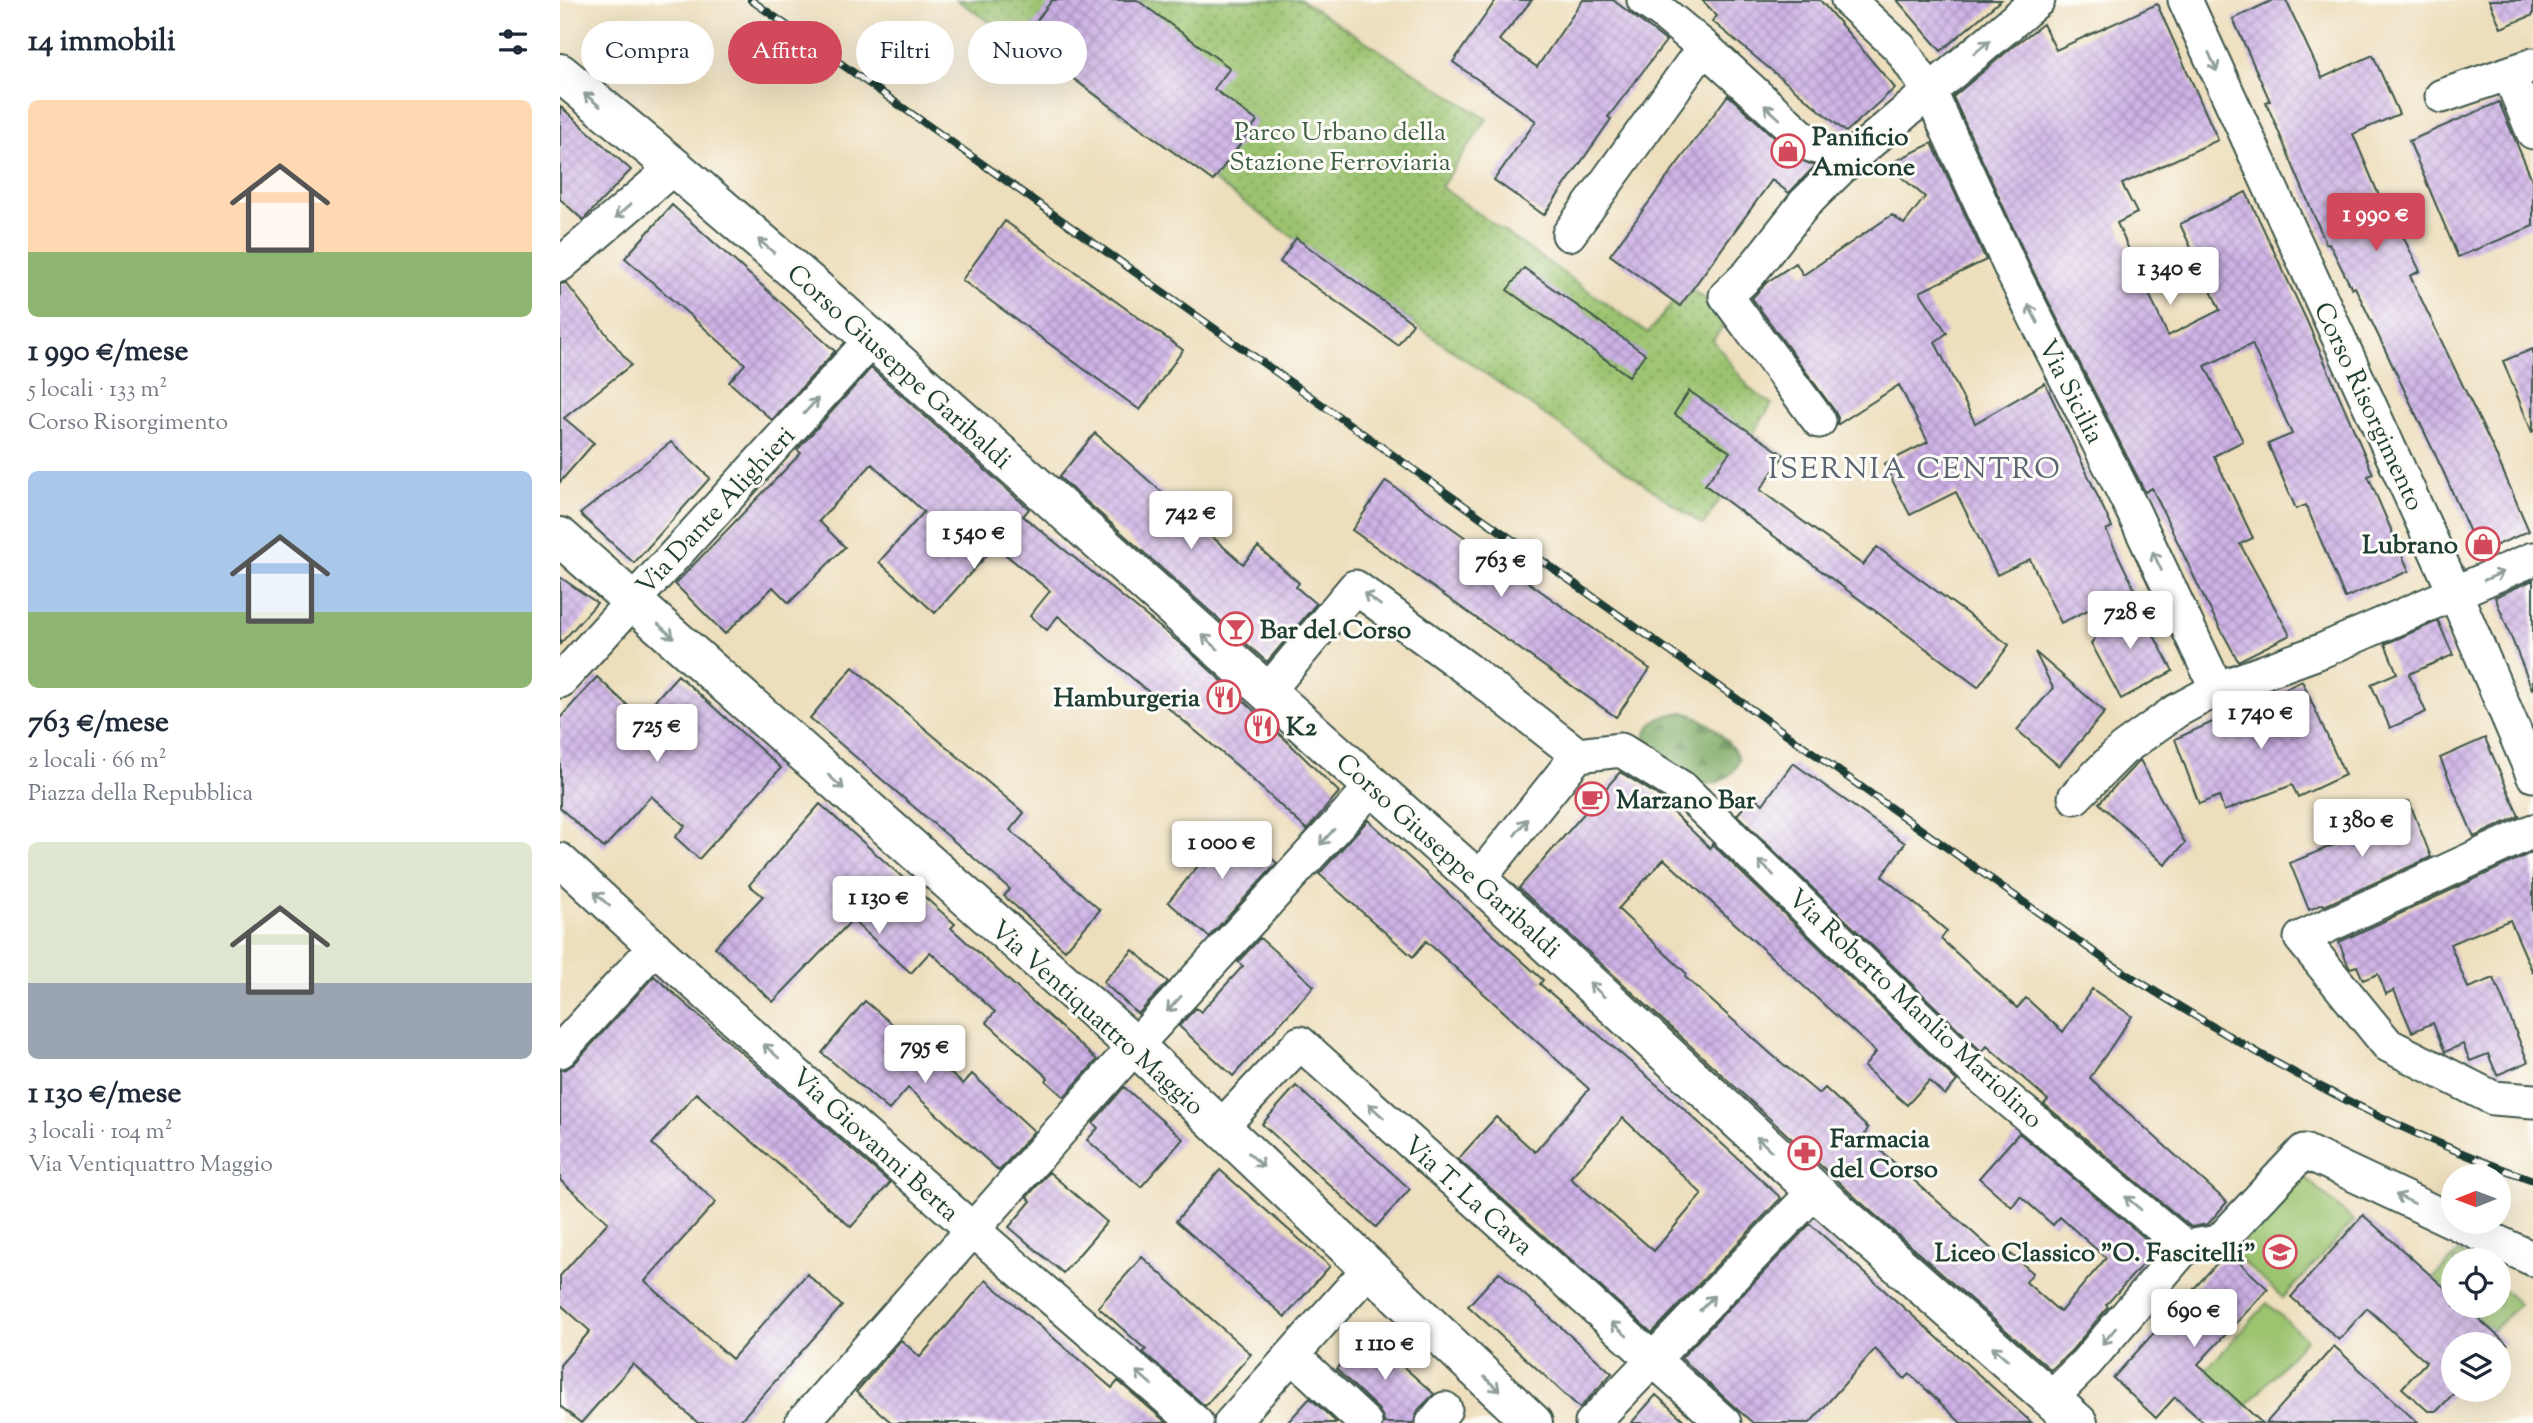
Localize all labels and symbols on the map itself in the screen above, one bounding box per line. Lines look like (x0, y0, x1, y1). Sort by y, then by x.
one-way arrow (1973, 40, 1991, 55)
one-way arrow (2207, 51, 2220, 72)
one-way arrow (583, 92, 601, 108)
one-way arrow (1763, 104, 1781, 120)
park label: Parco Urbano della Stazione Ferroviaria (1229, 115, 1451, 182)
place label: Panificio Amicone (1812, 120, 1915, 187)
shop icon: Panificio Amicone (1769, 132, 1807, 170)
pin: 1 990 € (2311, 194, 2441, 253)
one-way arrow (614, 203, 632, 219)
one-way arrow (757, 238, 775, 254)
pin: 1 340 € (2105, 247, 2235, 307)
street label: Corso Giuseppe Garibaldi (778, 257, 1019, 479)
street label: Corso Risorgimento (2303, 297, 2432, 517)
one-way arrow (2026, 304, 2040, 325)
street label: Via Sicilia (2028, 333, 2112, 451)
one-way arrow (803, 397, 819, 415)
street label: Via Dante Alighieri (629, 419, 805, 604)
district label: ISERNIA CENTRO (1768, 449, 2062, 492)
pin: 742 € (1142, 491, 1240, 551)
pin: 1 540 € (909, 512, 1039, 571)
shop icon: Lubrano (2464, 525, 2502, 563)
place label: Lubrano (2362, 528, 2458, 565)
pin: 763 € (1452, 540, 1550, 599)
one-way arrow (2149, 551, 2163, 572)
one-way arrow (2483, 569, 2504, 582)
one-way arrow (1363, 592, 1382, 607)
pin: 728 € (2081, 592, 2179, 651)
bar icon: Bar del Corso (1217, 610, 1255, 648)
place label: Bar del Corso (1260, 613, 1411, 650)
one-way arrow (657, 623, 675, 639)
one-way arrow (1202, 634, 1219, 651)
restaurant icon: Hamburgeria (1205, 678, 1243, 716)
place label: Hamburgeria (1053, 681, 1200, 718)
pin: 1 740 € (2196, 692, 2326, 751)
pin: 725 € (608, 704, 706, 764)
restaurant icon: K2 (1243, 707, 1281, 745)
place label: K2 (1286, 710, 1318, 747)
street label: Corso Giuseppe Garibaldi (1327, 746, 1568, 968)
one-way arrow (827, 774, 844, 791)
cafe icon: Marzano Bar (1573, 780, 1611, 818)
place label: Marzano Bar (1616, 783, 1756, 820)
pin: 1 380 € (2297, 800, 2427, 859)
one-way arrow (1513, 819, 1529, 837)
pin: 1 000 € (1157, 822, 1287, 881)
one-way arrow (1319, 828, 1336, 845)
one-way arrow (1758, 859, 1775, 876)
pin: 1 130 € (814, 876, 944, 936)
street label: Via Roberto Manlio Mariolino (1778, 881, 2050, 1138)
one-way arrow (594, 890, 611, 907)
street label: Via Ventiquattro Maggio (981, 913, 1212, 1125)
one-way arrow (1588, 982, 1606, 998)
one-way arrow (1165, 995, 1182, 1012)
pin: 795 € (876, 1026, 974, 1085)
one-way arrow (763, 1042, 780, 1059)
street label: Via Giovanni Berta (782, 1060, 966, 1231)
one-way arrow (1368, 1103, 1385, 1120)
place label: Farmacia del Corso (1830, 1122, 1938, 1189)
street label: Via T. La Cava (1394, 1128, 1540, 1265)
pharmacy icon: Farmacia del Corso (1786, 1134, 1824, 1172)
one-way arrow (1756, 1136, 1773, 1153)
one-way arrow (1247, 1152, 1264, 1169)
north arrow (2441, 1164, 2511, 1234)
one-way arrow (2395, 1191, 2416, 1205)
one-way arrow (2124, 1195, 2142, 1211)
school or university icon: Liceo Classico "O. Fascitelli" (2261, 1233, 2299, 1271)
place label: Liceo Classico "O. Fascitelli" (1935, 1236, 2256, 1273)
pin: 690 € (2145, 1290, 2243, 1349)
one-way arrow (1699, 1294, 1715, 1312)
one-way arrow (1610, 1321, 1628, 1337)
pin: 1 110 € (1320, 1322, 1450, 1382)
one-way arrow (2101, 1327, 2117, 1345)
one-way arrow (1991, 1345, 2009, 1361)
one-way arrow (1136, 1370, 1154, 1386)
one-way arrow (1483, 1376, 1500, 1393)

